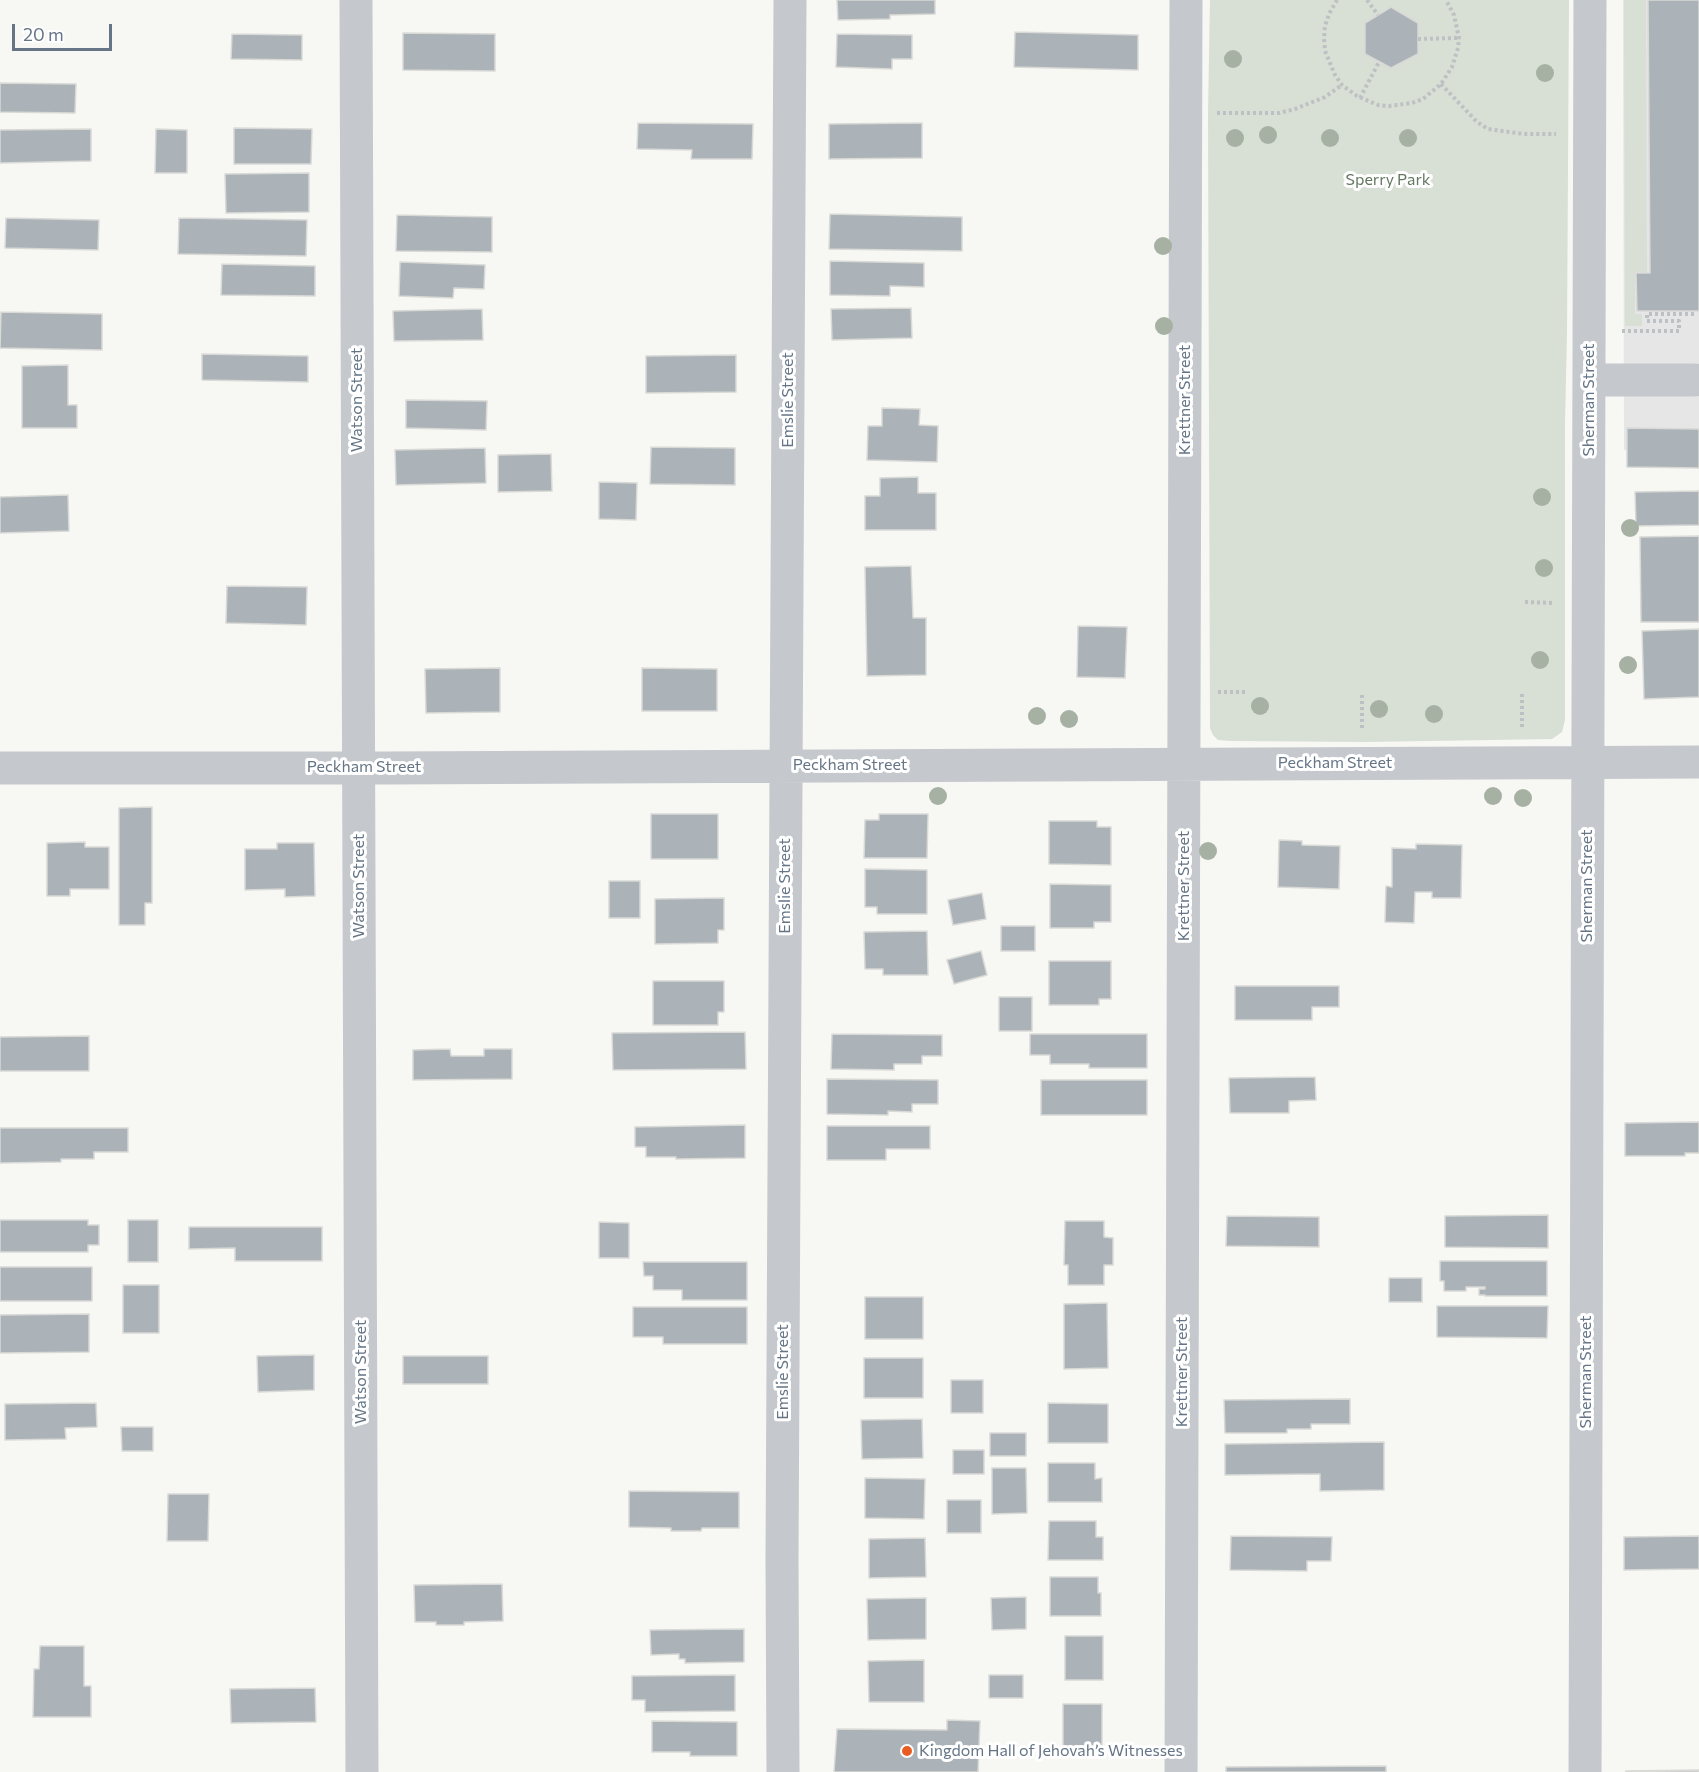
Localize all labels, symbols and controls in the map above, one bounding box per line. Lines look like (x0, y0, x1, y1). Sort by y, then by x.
scale bar (15, 12, 116, 50)
text: 20 m (23, 23, 64, 45)
park label: Sperry Park (1346, 170, 1430, 190)
street label: Sherman Street (1579, 343, 1599, 457)
street label: Krettner Street (1175, 345, 1195, 455)
street label: Watson Street (347, 348, 367, 452)
street label: Emslie Street (778, 352, 798, 448)
street label: Peckham Street (1278, 753, 1392, 773)
street label: Peckham Street (793, 755, 907, 775)
street label: Peckham Street (307, 757, 421, 777)
street label: Sherman Street (1577, 829, 1597, 943)
street label: Krettner Street (1174, 831, 1194, 941)
street label: Watson Street (349, 834, 369, 938)
street label: Emslie Street (775, 838, 795, 934)
street label: Sherman Street (1576, 1315, 1596, 1429)
street label: Krettner Street (1172, 1317, 1192, 1427)
street label: Watson Street (351, 1320, 371, 1424)
street label: Emslie Street (773, 1324, 793, 1420)
place label: Kingdom Hall of Jehovah’s Witnesses (919, 1741, 1183, 1761)
marker: Kingdom Hall of Jehovah’s Witnesses (900, 1744, 914, 1758)

